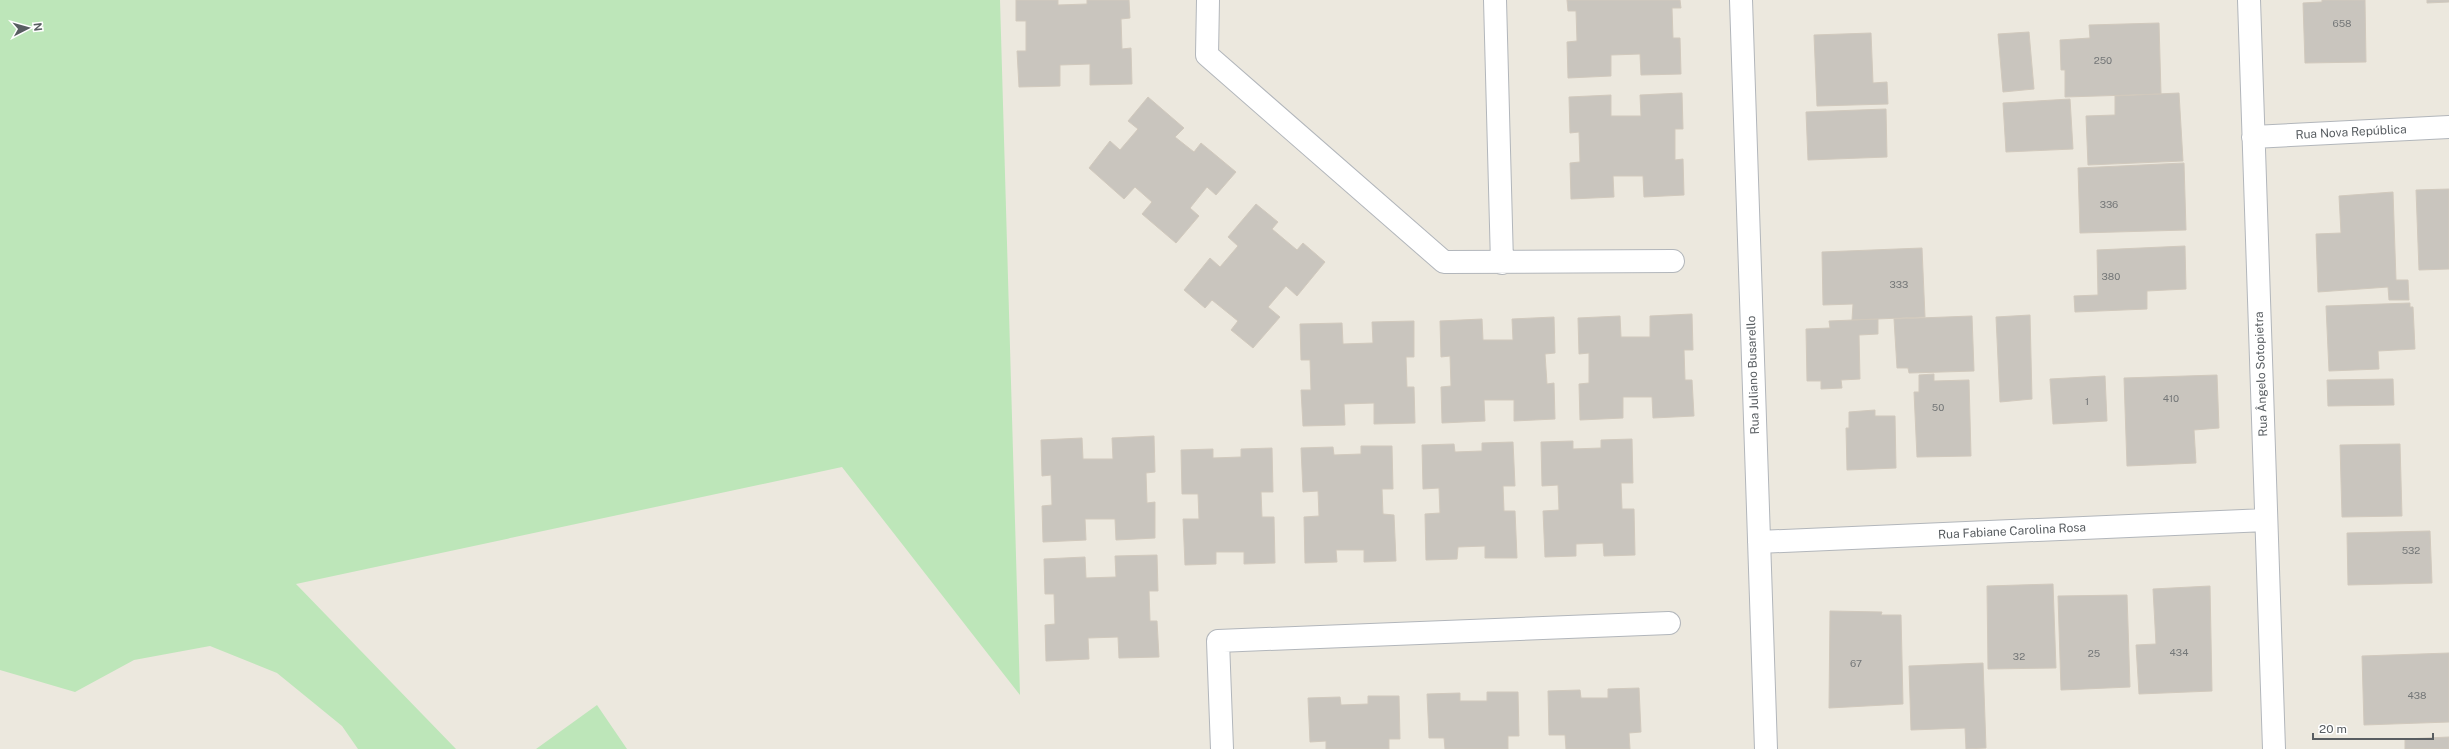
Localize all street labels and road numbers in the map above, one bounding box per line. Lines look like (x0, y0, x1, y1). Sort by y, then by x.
street label: Rua Nova República (2295, 122, 2407, 142)
street label: Rua Ângelo Sotopietra (2252, 311, 2270, 437)
street label: Rua Juliano Busarello (1744, 315, 1762, 435)
street label: Rua Fabiane Carolina Rosa (1938, 520, 2086, 542)

